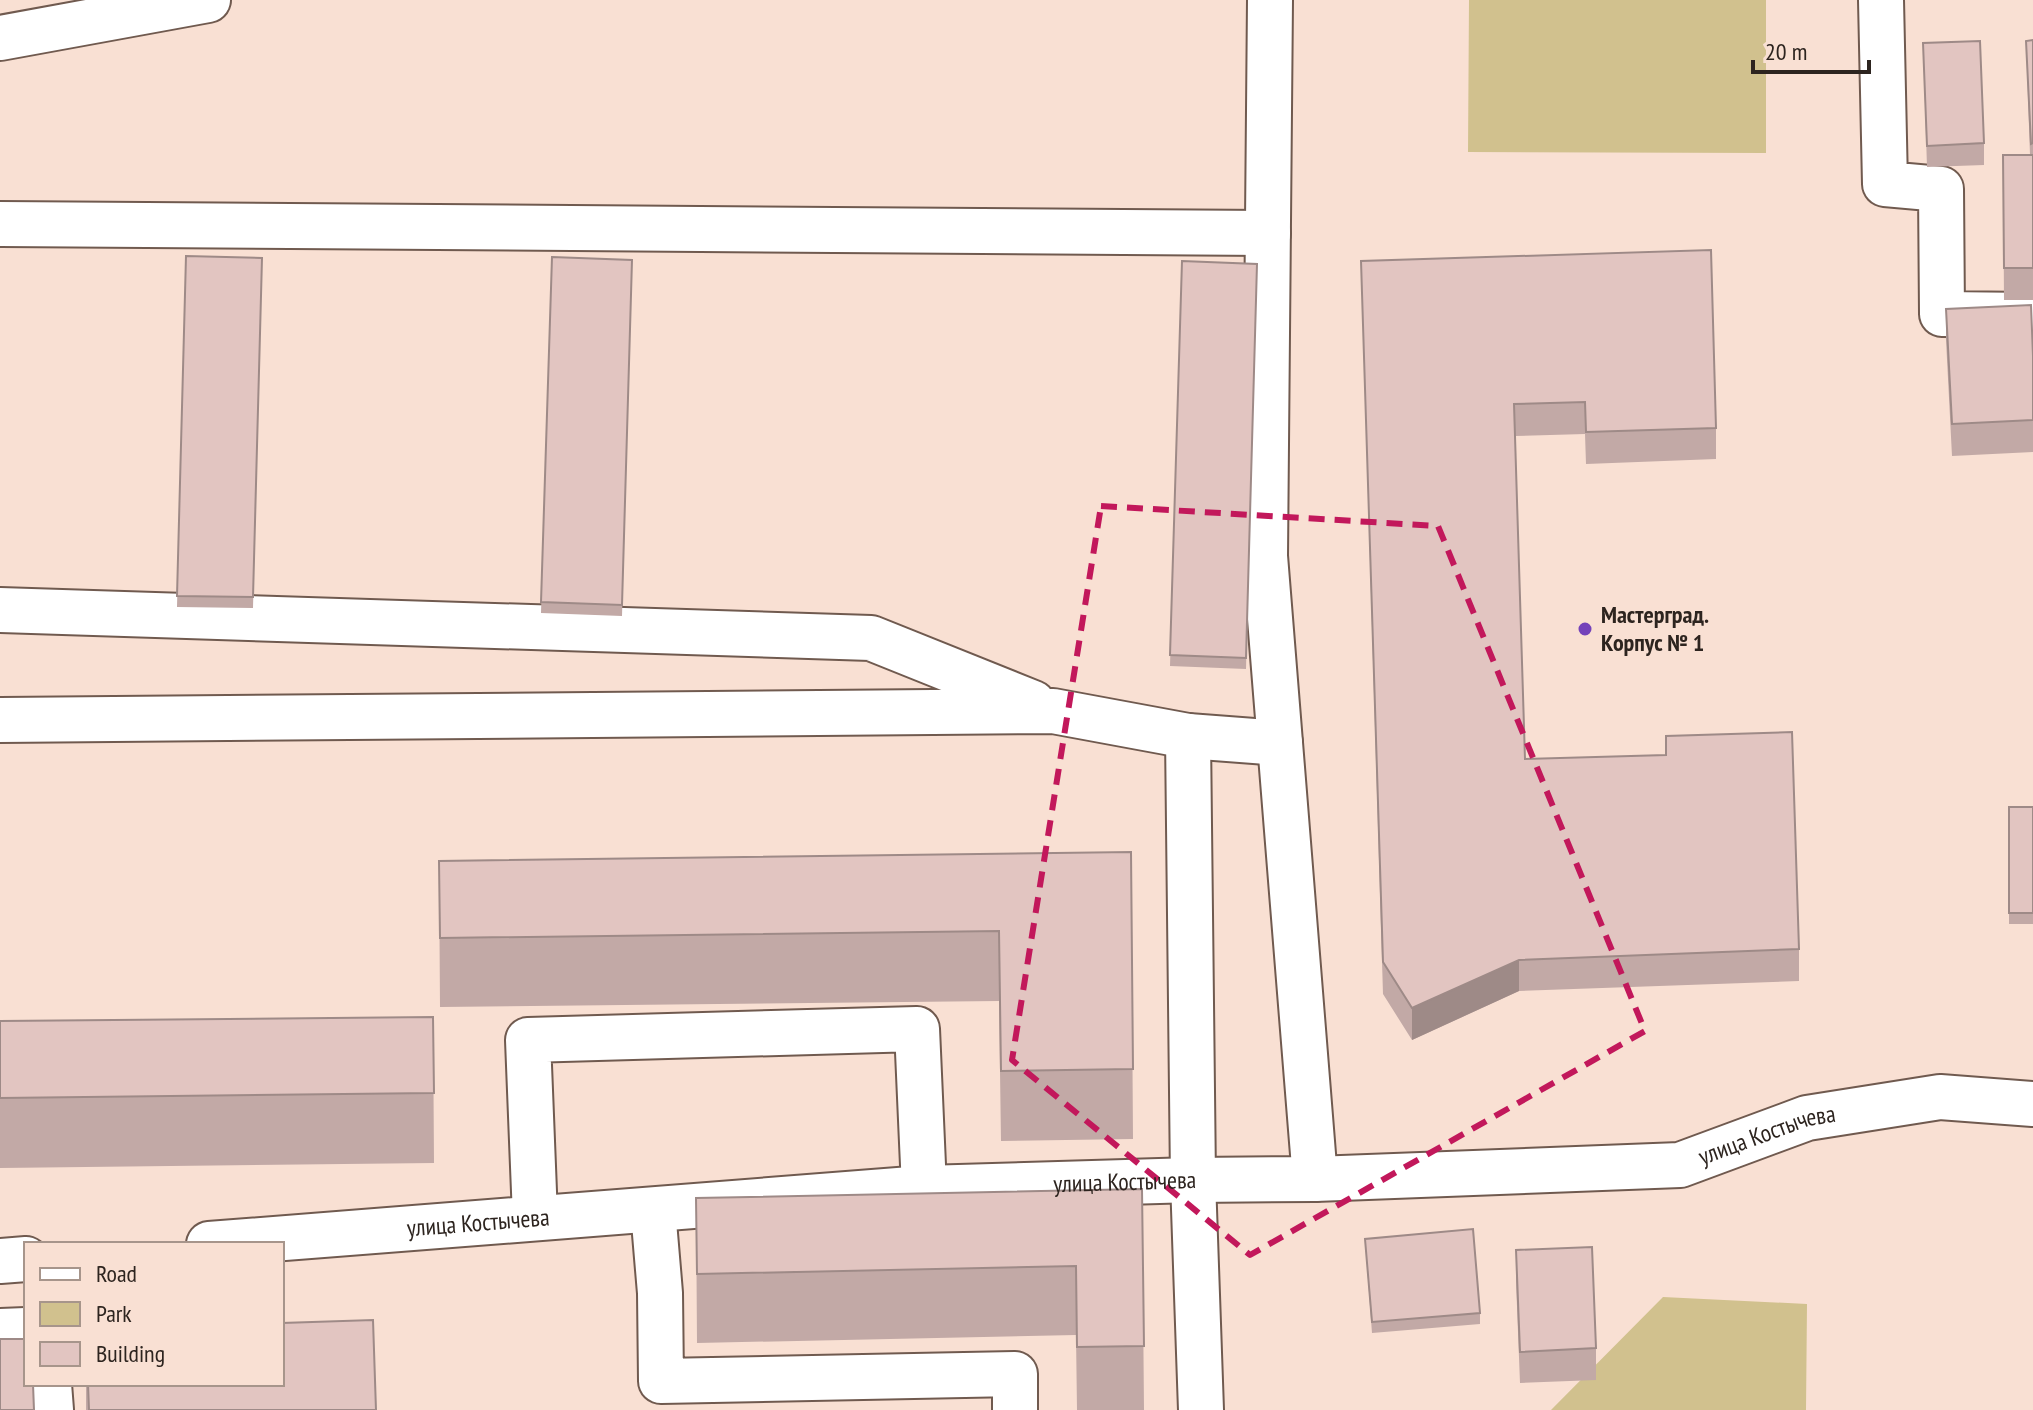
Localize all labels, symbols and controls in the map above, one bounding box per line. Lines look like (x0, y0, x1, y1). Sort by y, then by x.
scale bar (1753, 24, 1869, 74)
text: 20 m (1765, 36, 1807, 67)
place label: Мастерград. Корпус № 1 (1601, 599, 1709, 658)
marker: Мастерград. Корпус № 1 (1576, 620, 1594, 638)
street label: улица Костычева (1694, 1098, 1838, 1172)
street label: улица Костычева (1053, 1164, 1197, 1199)
street label: улица Костычева (406, 1201, 551, 1243)
legend (24, 1242, 284, 1386)
text: Road (96, 1258, 137, 1289)
text: Park (96, 1298, 132, 1329)
text: Building (96, 1338, 165, 1369)

